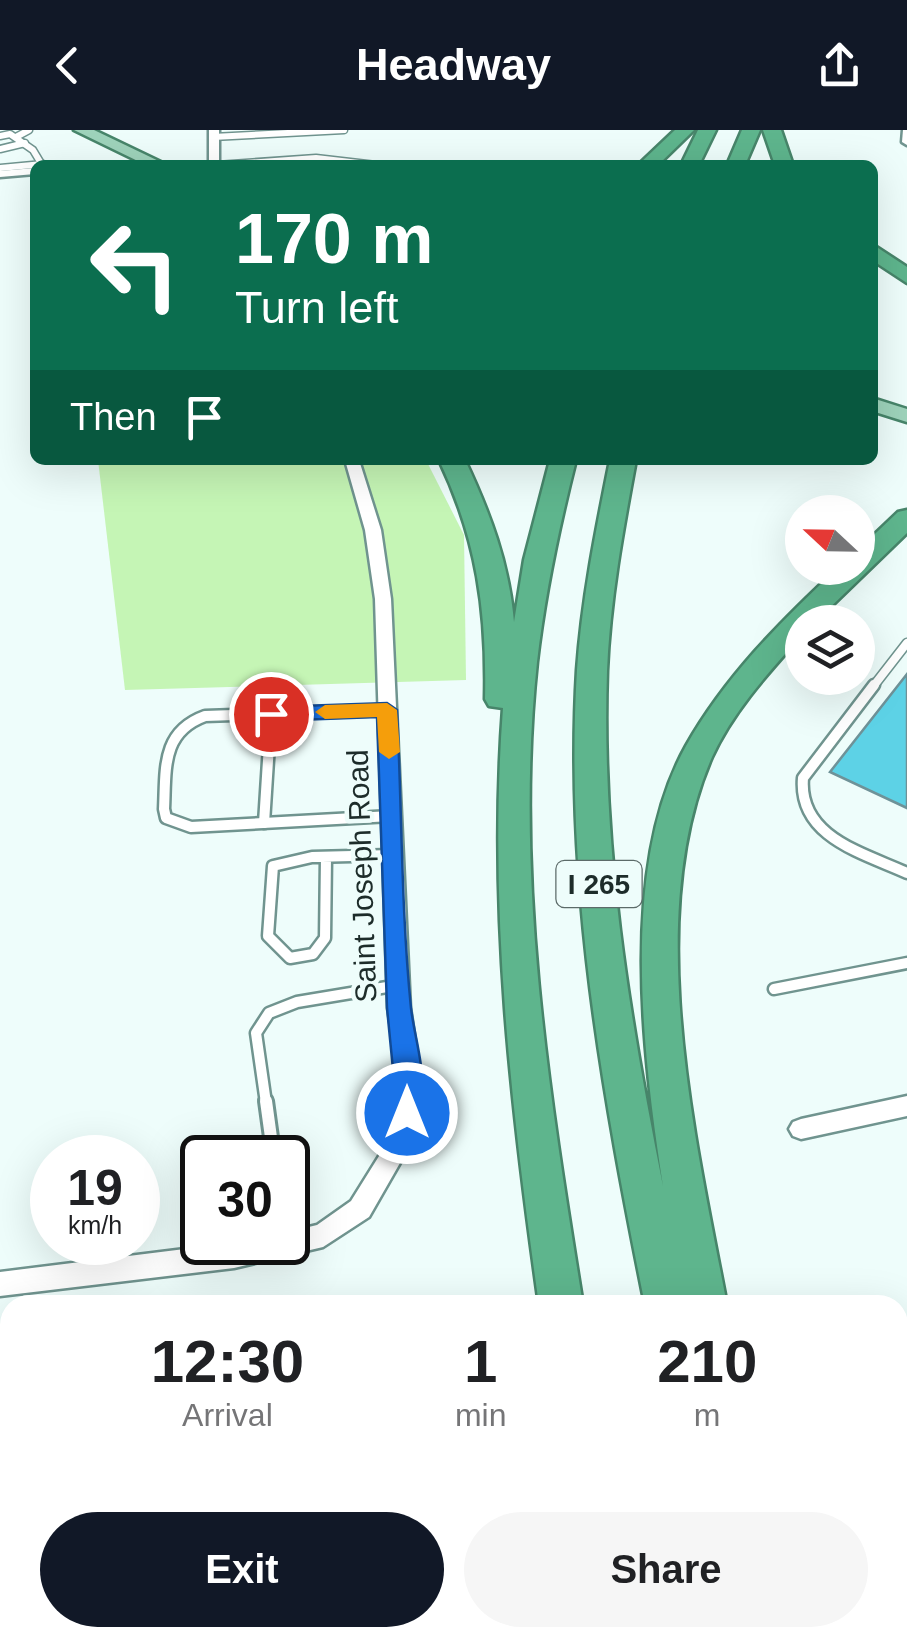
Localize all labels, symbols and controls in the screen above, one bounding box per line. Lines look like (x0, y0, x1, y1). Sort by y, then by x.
icon: back (40, 38, 95, 93)
icon: share (812, 38, 867, 93)
text: Headway (356, 39, 551, 90)
icon: left (70, 200, 200, 330)
text: 170 m (235, 200, 433, 278)
text: Turn left (235, 282, 398, 333)
icon: arrive (177, 390, 232, 445)
text: Then (70, 396, 157, 438)
north arrow (785, 495, 875, 585)
map controls (785, 495, 875, 695)
button: layers (785, 605, 875, 695)
pin (229, 672, 314, 757)
icon: arrive (244, 687, 299, 742)
street label: Saint Joseph Road (341, 749, 382, 1003)
road number: I 265 (556, 861, 642, 907)
position arrow (355, 1061, 459, 1165)
speed limit sign: 30 (180, 1135, 310, 1265)
text: 19 (67, 1160, 123, 1216)
text: km/h (68, 1211, 122, 1239)
text: 12:30 (151, 1328, 304, 1395)
text: 1 (464, 1328, 497, 1395)
text: 210 (657, 1328, 757, 1395)
text: Arrival (182, 1397, 273, 1433)
text: min (455, 1397, 506, 1433)
text: m (694, 1397, 721, 1433)
button: Exit (40, 1512, 444, 1627)
button: Share (464, 1512, 868, 1627)

